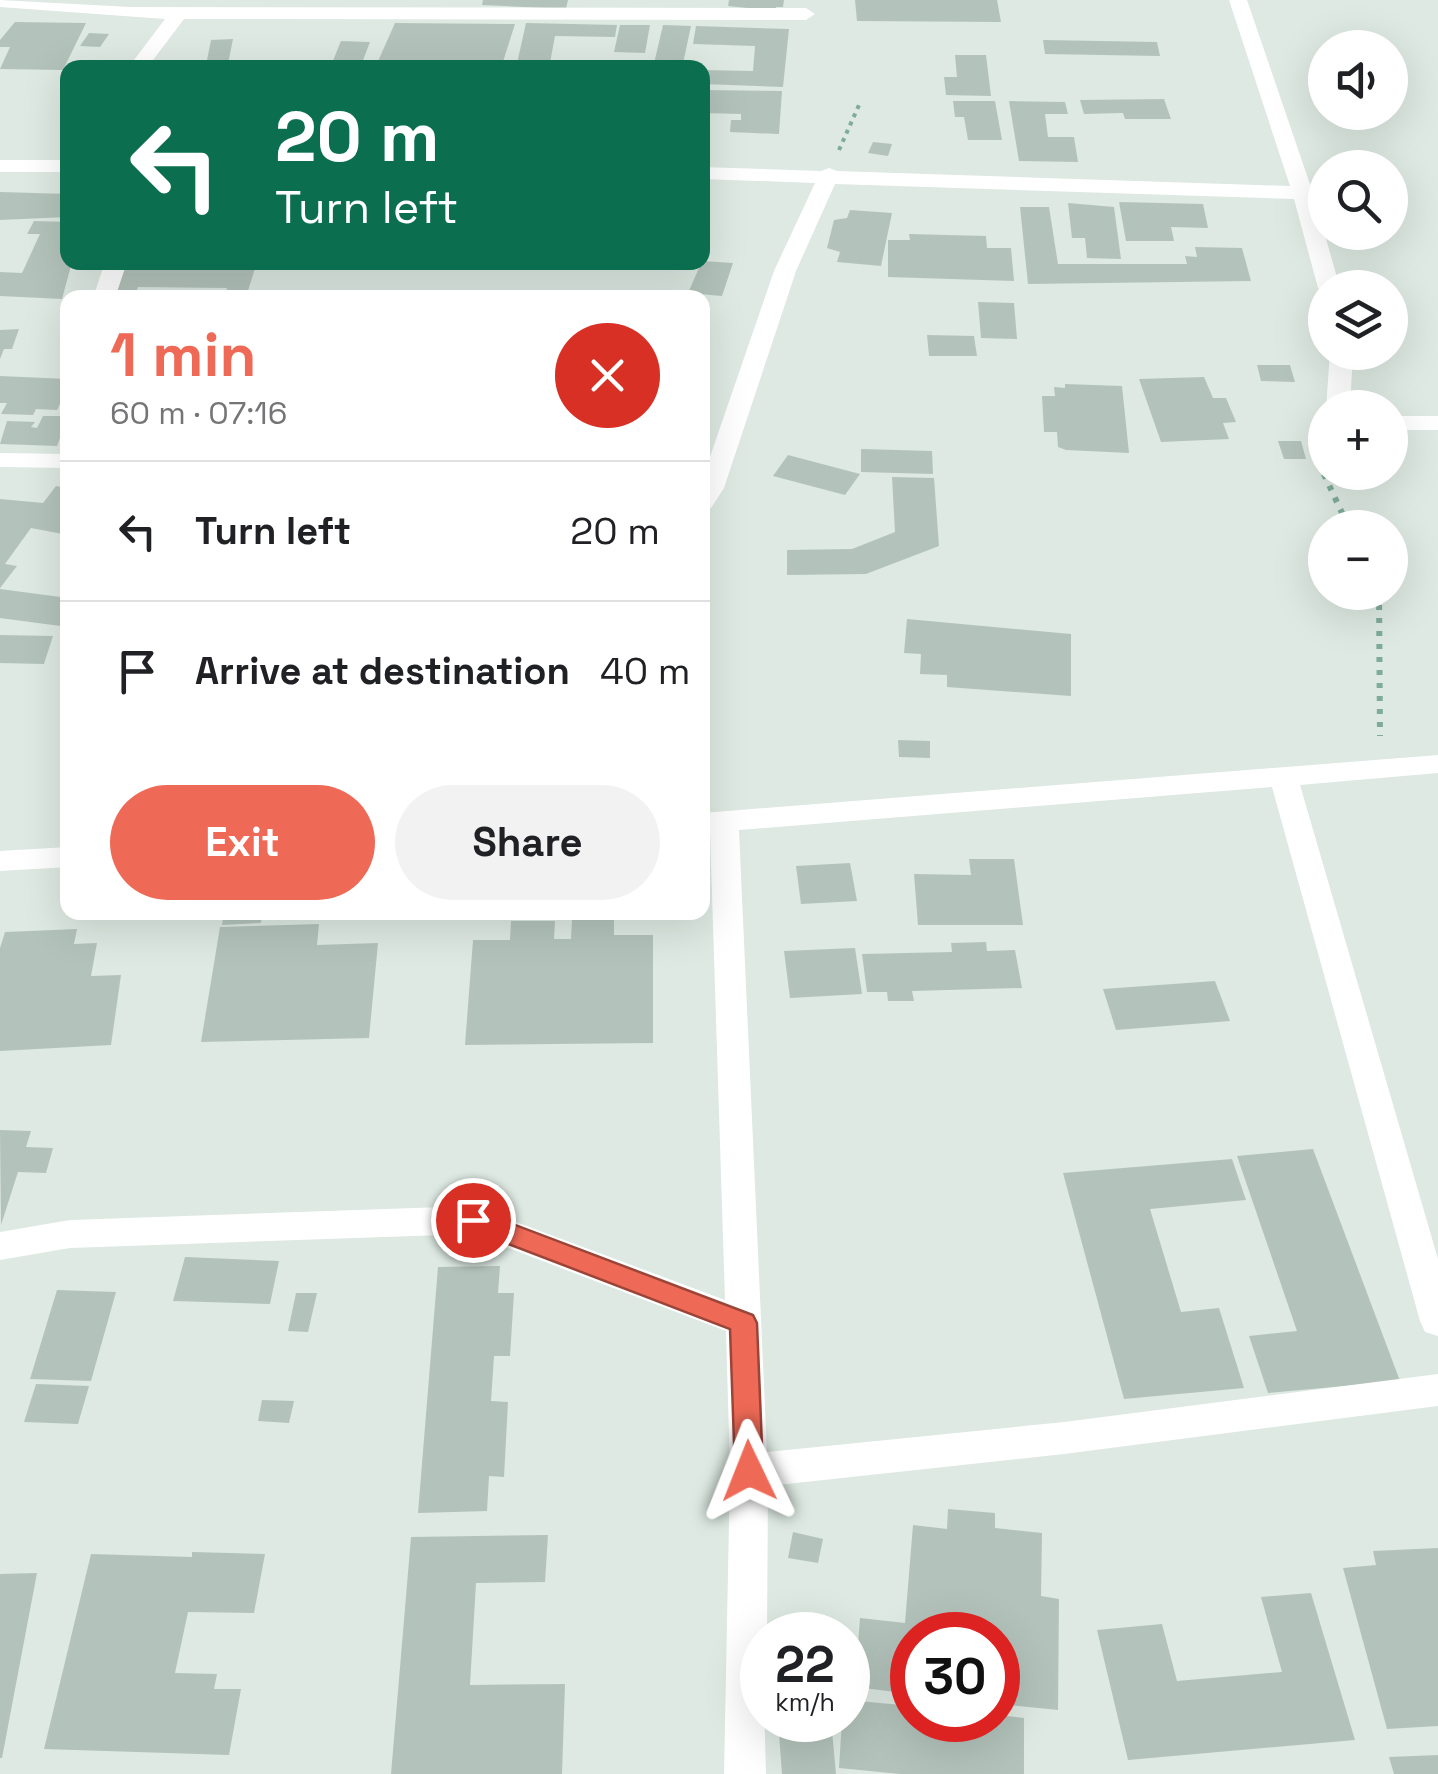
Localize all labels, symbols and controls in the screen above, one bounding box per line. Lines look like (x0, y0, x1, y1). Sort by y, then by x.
map controls (1308, 30, 1408, 610)
button: sound (1308, 30, 1408, 130)
text: 20 m (275, 92, 440, 181)
icon: left (110, 100, 240, 230)
button: search (1308, 150, 1408, 250)
text: Turn left (275, 179, 458, 236)
button: layers (1308, 270, 1408, 370)
text: 1 min (110, 317, 257, 394)
button: close (555, 323, 660, 428)
button: + (1308, 390, 1408, 490)
text: 60 m · 07:16 (110, 393, 287, 433)
icon: left (110, 504, 165, 559)
text: Turn left (195, 507, 351, 555)
text: 20 m (570, 507, 660, 555)
button: − (1308, 510, 1408, 610)
icon: arrive (110, 644, 165, 699)
text: Arrive at destination (195, 647, 570, 695)
text: 40 m (600, 647, 691, 695)
button: Exit (110, 785, 375, 900)
button: Share (395, 785, 660, 900)
pin (431, 1178, 516, 1263)
icon: arrive (446, 1193, 501, 1248)
position arrow (697, 1419, 801, 1523)
speed limit sign: 30 (890, 1612, 1020, 1742)
text: 22 (775, 1633, 835, 1697)
text: km/h (775, 1686, 835, 1718)

